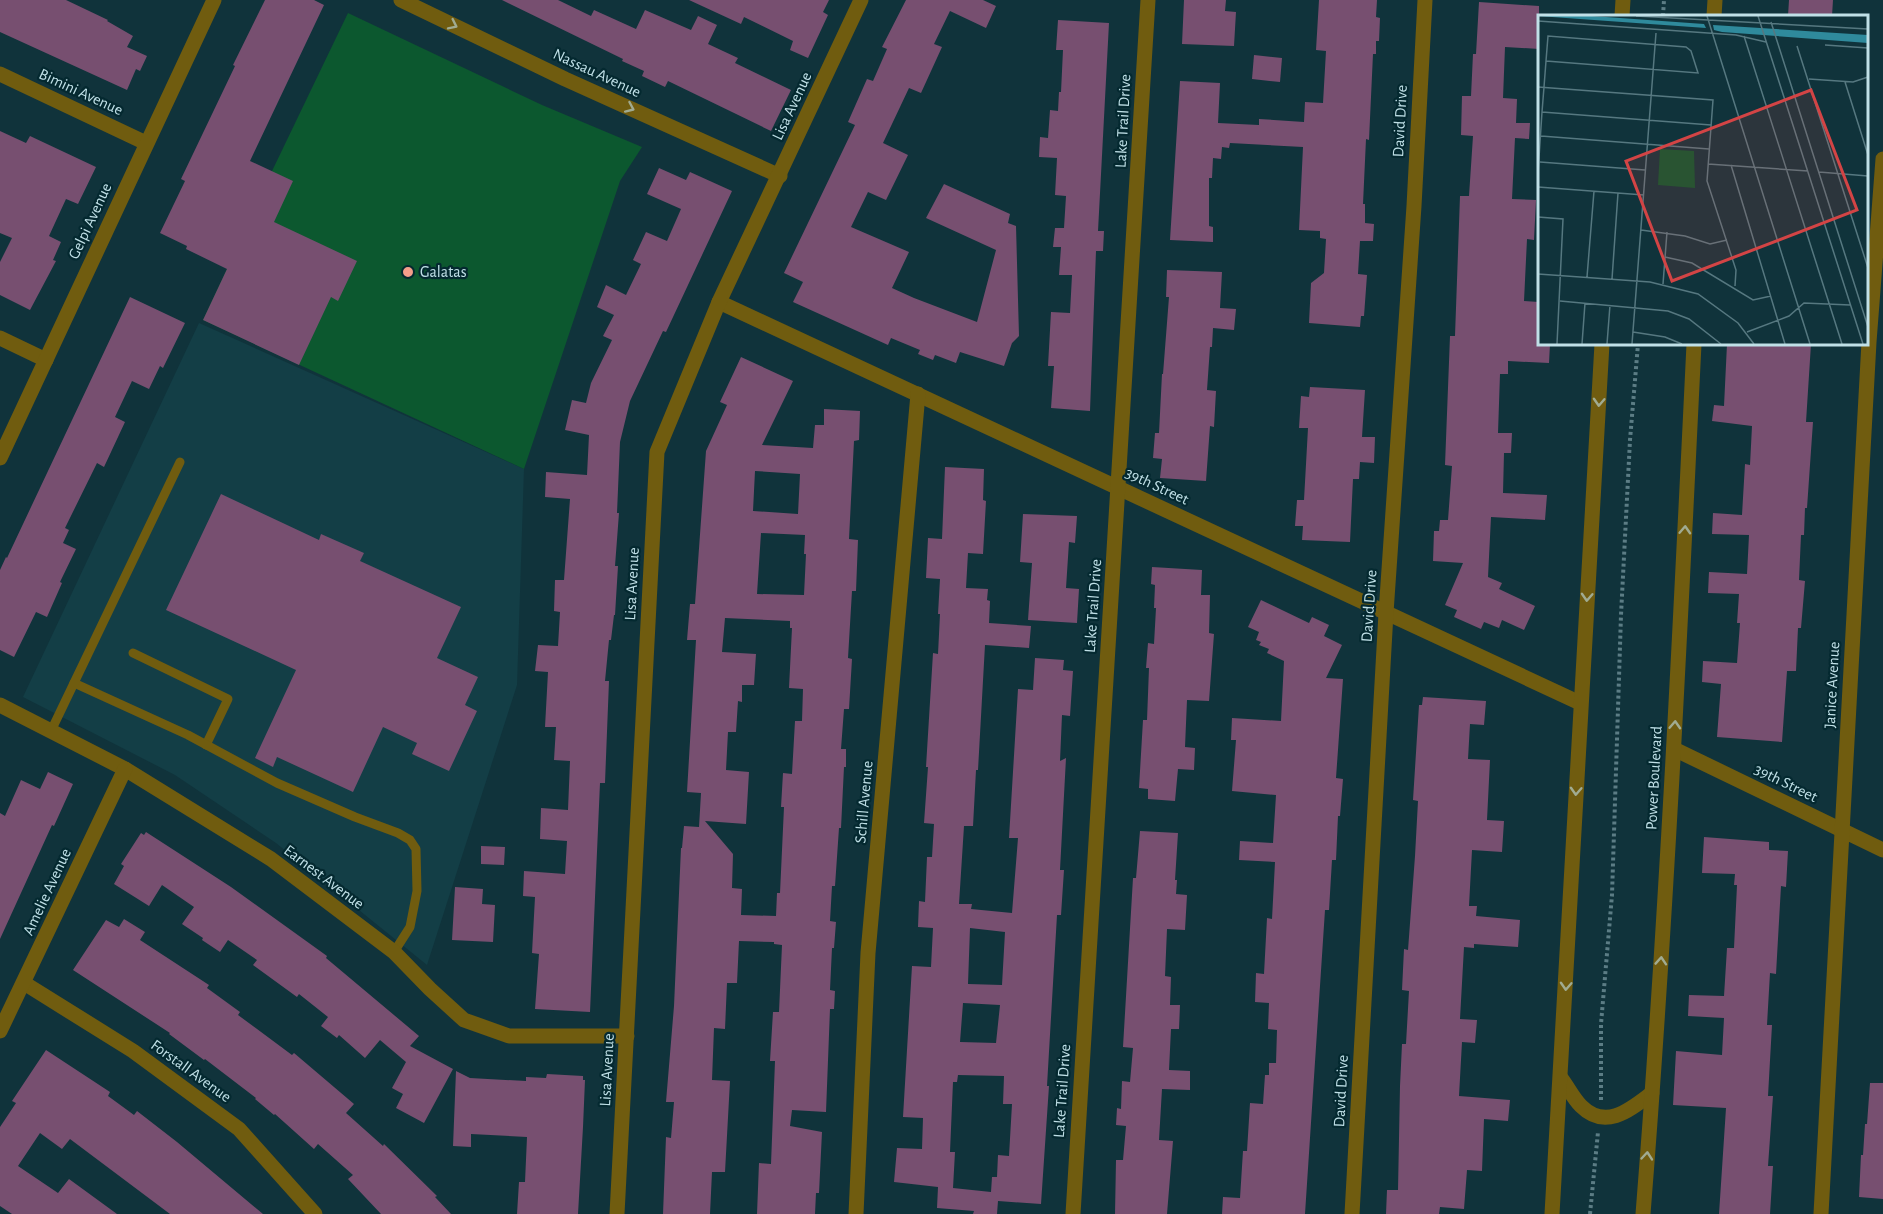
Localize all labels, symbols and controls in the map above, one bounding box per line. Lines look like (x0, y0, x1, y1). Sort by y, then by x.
inset map (1538, 15, 1868, 345)
one-way arrow (447, 18, 458, 30)
street label: Nassau Avenue (551, 46, 643, 100)
street label: Bimini Avenue (37, 66, 125, 118)
street label: Lisa Avenue (769, 69, 815, 143)
street label: Lake Trail Drive (1113, 74, 1133, 168)
street label: David Drive (1390, 84, 1410, 158)
one-way arrow (623, 101, 634, 113)
street label: Gelpi Avenue (65, 181, 115, 261)
place label: Galatas (420, 264, 467, 280)
marker: Galatas (401, 265, 415, 279)
one-way arrow (1592, 397, 1605, 406)
street label: 39th Street (1123, 464, 1191, 508)
one-way arrow (1679, 525, 1692, 534)
street label: Lisa Avenue (622, 547, 642, 621)
street label: Lake Trail Drive (1082, 559, 1104, 653)
street label: David Drive (1358, 569, 1380, 643)
one-way arrow (1581, 592, 1594, 601)
street label: Janice Avenue (1822, 641, 1842, 729)
one-way arrow (1669, 720, 1682, 729)
street label: Power Boulevard (1643, 726, 1665, 830)
street label: Schill Avenue (852, 760, 876, 844)
street label: 39th Street (1752, 761, 1820, 805)
one-way arrow (1570, 787, 1583, 796)
street label: Earnest Avenue (281, 842, 367, 912)
street label: Amelie Avenue (20, 846, 74, 938)
one-way arrow (1654, 957, 1667, 966)
one-way arrow (1560, 982, 1573, 991)
street label: Lisa Avenue (597, 1033, 617, 1107)
street label: Forstall Avenue (148, 1037, 234, 1105)
street label: Lake Trail Drive (1051, 1044, 1073, 1138)
street label: David Drive (1331, 1054, 1351, 1128)
one-way arrow (1640, 1151, 1653, 1160)

